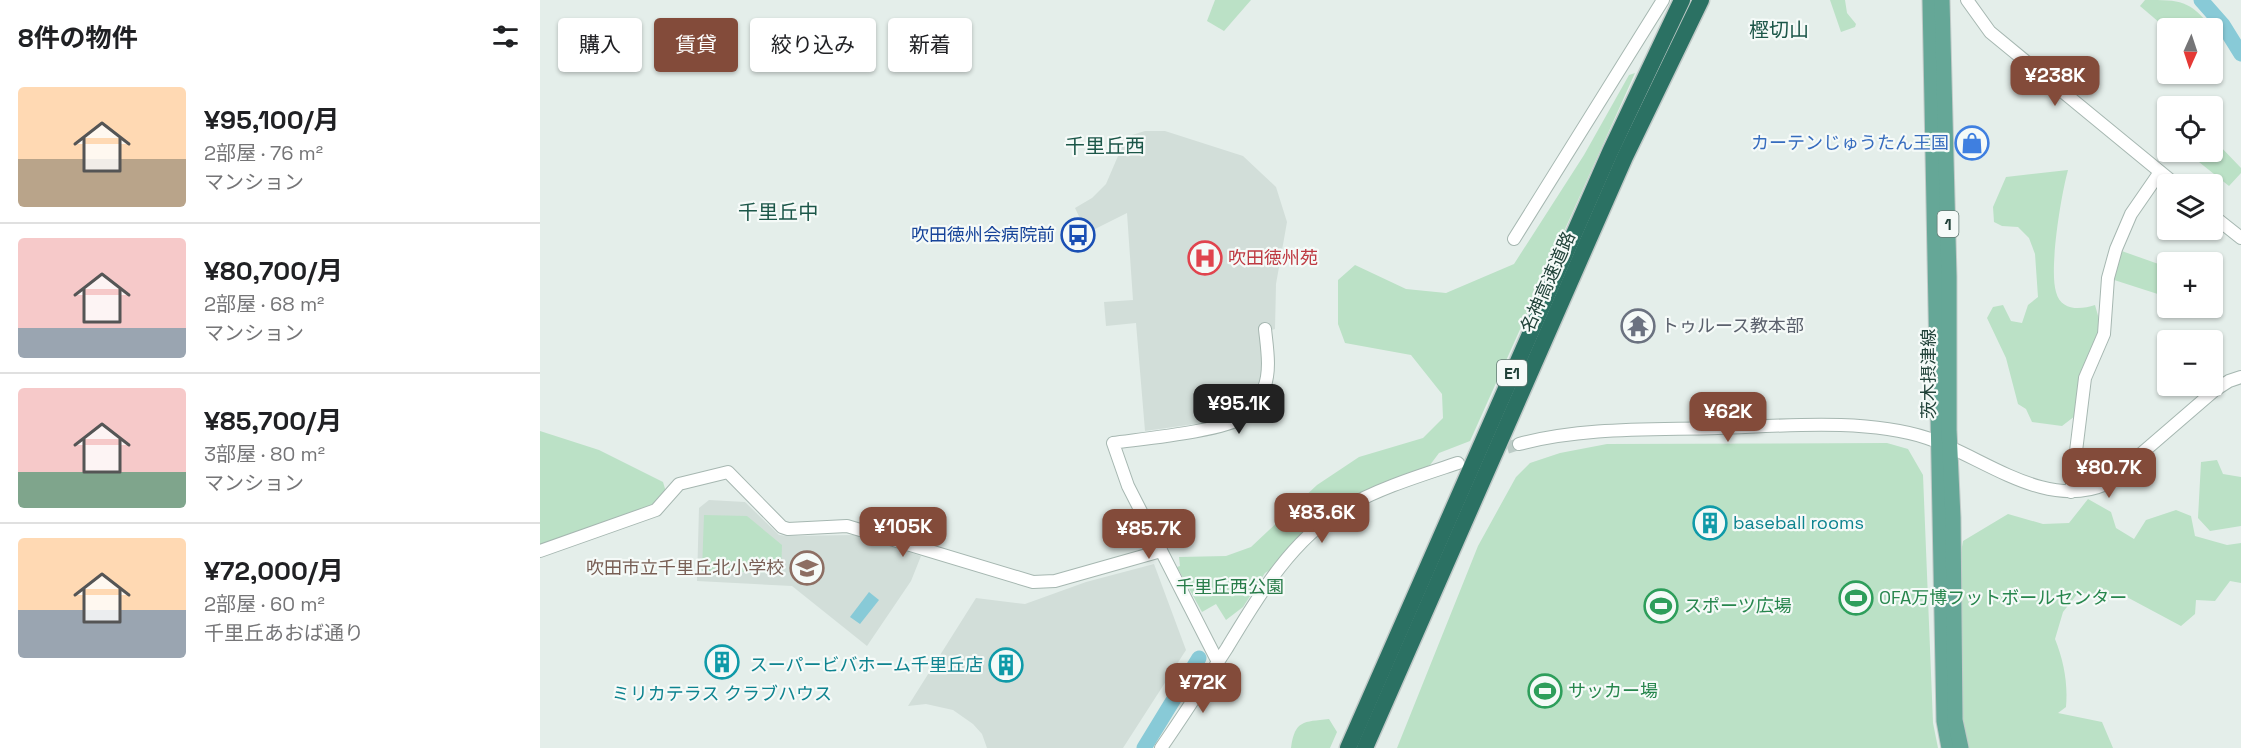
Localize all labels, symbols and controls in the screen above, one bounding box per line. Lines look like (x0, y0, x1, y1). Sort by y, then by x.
district label: 樫切山 (1749, 17, 1809, 43)
chip: 購入 (558, 18, 642, 72)
chip: 賃貸 (654, 18, 738, 72)
chip: 絞り込み (750, 18, 876, 72)
chip: 新着 (888, 18, 972, 72)
north arrow (2157, 18, 2223, 84)
map controls (2157, 18, 2223, 396)
icon: filters (489, 20, 522, 53)
text: 8件の物件 (18, 21, 138, 55)
pin: ¥238K (2013, 56, 2097, 107)
text: ¥238K (2025, 62, 2085, 88)
button: locate (2157, 96, 2223, 162)
text: ¥95,100/月 (204, 103, 340, 137)
icon: home (66, 111, 138, 183)
shop icon: カーテンじゅうたん王国 (1954, 125, 1990, 161)
place label: カーテンじゅうたん王国 (1751, 131, 1949, 154)
district label: 千里丘西 (1065, 133, 1145, 159)
text: 2部屋 · 76 m² (204, 140, 323, 166)
text: マンション (204, 169, 304, 195)
button: layers (2157, 174, 2223, 240)
district label: 千里丘中 (738, 199, 818, 225)
road number: 1 (1938, 211, 1958, 237)
bus stop icon: 吹田徳州会病院前 (1060, 217, 1096, 253)
place label: 吹田徳州会病院前 (911, 223, 1055, 246)
street label: 名神高速道路 (1515, 228, 1580, 336)
hospital icon: 吹田徳州苑 (1187, 240, 1223, 276)
place label: 吹田徳州苑 (1228, 246, 1318, 269)
button: + (2157, 252, 2223, 318)
text: ¥80,700/月 (204, 254, 343, 288)
icon: home (66, 262, 138, 334)
text: 2部屋 · 68 m² (204, 291, 324, 317)
temple icon: トゥルース教本部 (1620, 308, 1656, 344)
place label: トゥルース教本部 (1661, 314, 1804, 337)
text: マンション (204, 320, 304, 346)
street label: 茨木摂津線 (1917, 329, 1940, 419)
button: − (2157, 330, 2223, 396)
road number: E1 (1497, 360, 1527, 386)
pin: ¥95.1K (1190, 384, 1288, 435)
text: ¥95.1K (1207, 390, 1271, 416)
pin: ¥62K (1692, 392, 1764, 443)
text: ¥62K (1703, 398, 1753, 424)
text: ¥85,700/月 (204, 404, 342, 438)
icon: home (66, 412, 138, 484)
text: 3部屋 · 80 m² (204, 441, 325, 467)
pin: ¥80.7K (2060, 448, 2158, 499)
text: ¥80.7K (2076, 454, 2142, 480)
text: マンション (204, 470, 304, 496)
pin: ¥83.6K (1273, 493, 1371, 544)
text: ¥83.6K (1288, 499, 1356, 525)
building icon: baseball rooms (1692, 505, 1728, 541)
pin: ¥105K (861, 507, 945, 558)
pin: ¥85.7K (1100, 509, 1198, 560)
place label: baseball rooms (1733, 511, 1864, 534)
text: ¥105K (874, 513, 932, 539)
text: ¥85.7K (1116, 515, 1182, 541)
school or university icon: 吹田市立千里丘北小学校 (789, 550, 825, 586)
text: ¥72,000/月 (204, 554, 344, 588)
place label: 吹田市立千里丘北小学校 (586, 556, 784, 579)
icon: home (66, 562, 138, 634)
park label: 千里丘西公園 (1176, 575, 1284, 598)
sports icon: OFA万博フットボールセンター (1838, 580, 1874, 616)
place label: OFA万博フットボールセンター (1879, 586, 2127, 609)
sports icon: スポーツ広場 (1643, 588, 1679, 624)
text: 2部屋 · 60 m² (204, 591, 325, 617)
place label: スポーツ広場 (1684, 594, 1792, 617)
text: 千里丘あおば通り (204, 620, 364, 646)
building icon: ミリカテラス クラブハウス (704, 644, 740, 680)
building icon: スーパービバホーム千里丘店 (988, 647, 1024, 683)
place label: スーパービバホーム千里丘店 (750, 653, 983, 676)
pin: ¥72K (1167, 663, 1239, 714)
text: ¥72K (1179, 669, 1227, 695)
sports icon: サッカー場 (1527, 673, 1563, 709)
place label: サッカー場 (1568, 679, 1658, 702)
place label: ミリカテラス クラブハウス (612, 682, 832, 705)

